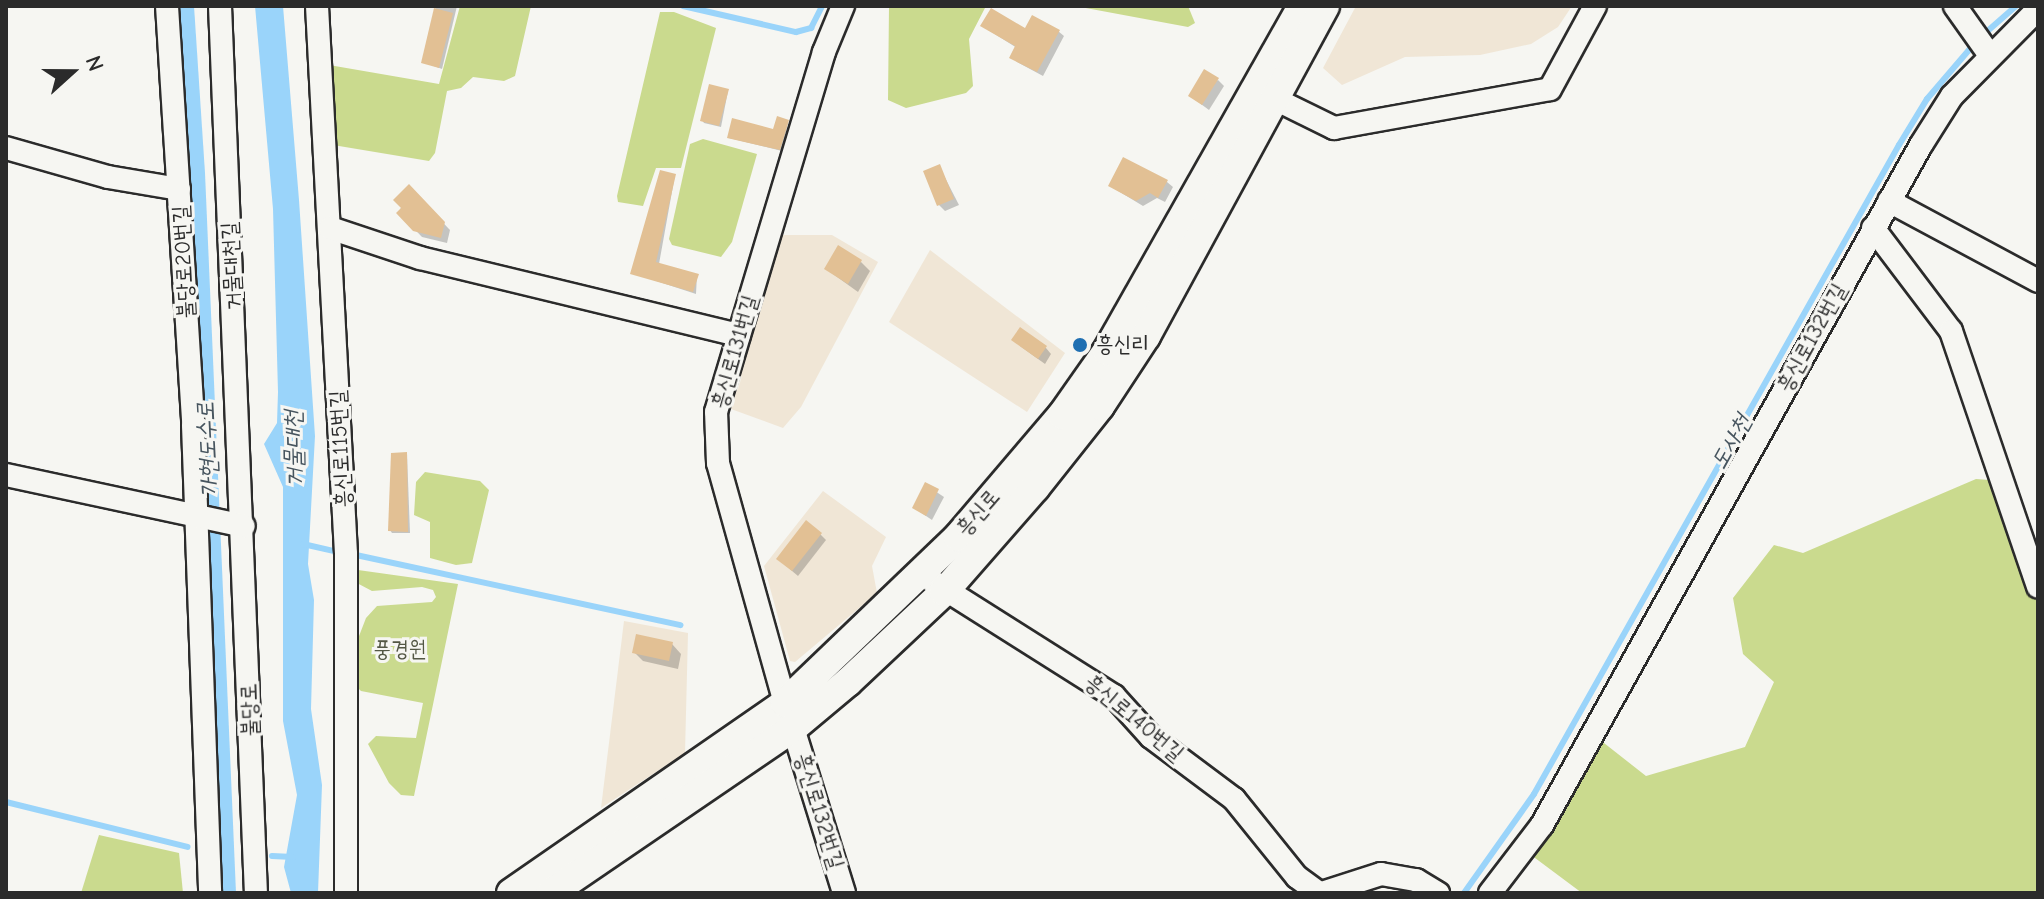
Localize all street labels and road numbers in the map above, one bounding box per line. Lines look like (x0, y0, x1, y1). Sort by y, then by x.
street label: 불당로20번길 (168, 205, 200, 319)
street label: 거물대천길 (217, 221, 247, 311)
street label: 흥신로132번길 (1771, 279, 1853, 397)
street label: 흥신로131번길 (706, 292, 764, 412)
street label: 흥신로115번길 (325, 389, 357, 509)
street label: 흥신로 (951, 484, 1005, 542)
street label: 흥신로140번길 (1079, 669, 1189, 767)
street label: 불당로 (236, 683, 264, 737)
street label: 흥신로132번길 (789, 750, 849, 872)

